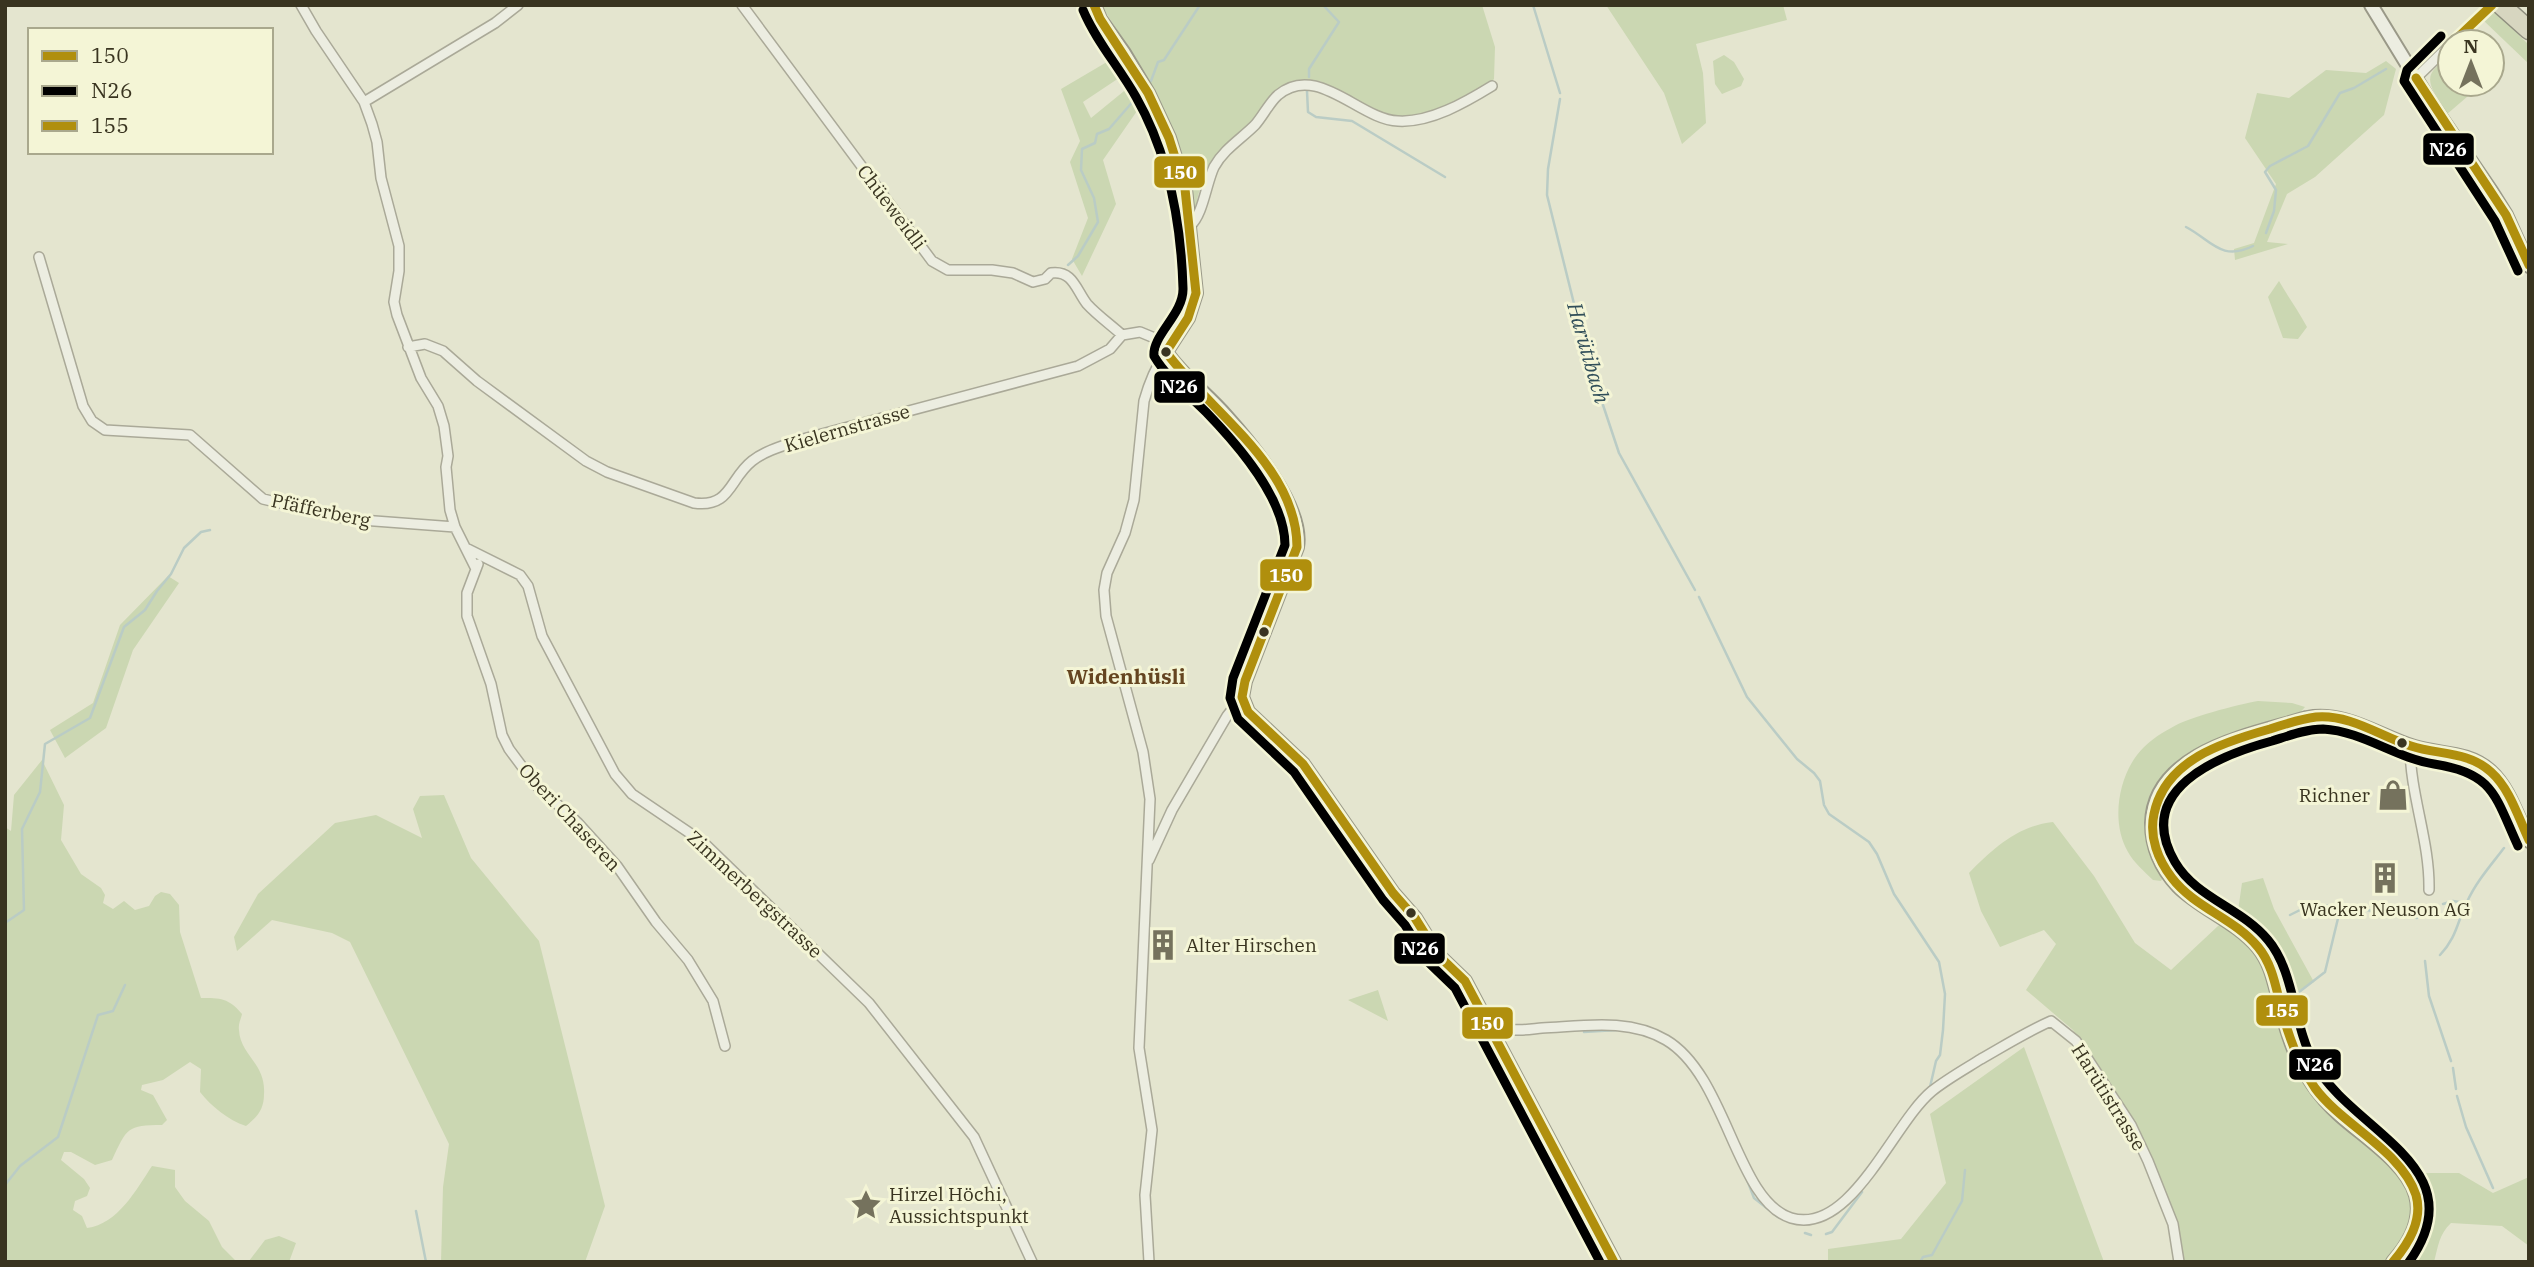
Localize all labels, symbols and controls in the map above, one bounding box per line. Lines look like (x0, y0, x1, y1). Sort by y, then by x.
legend (28, 28, 273, 154)
north arrow (2436, 28, 2506, 98)
text: N (2463, 34, 2479, 58)
text: 150 (91, 41, 129, 69)
text: N26 (91, 76, 133, 104)
text: 155 (91, 111, 129, 139)
line badge: N26 (2422, 132, 2475, 166)
text: N26 (2429, 137, 2467, 161)
line badge: 150 (1153, 155, 1206, 189)
street label: Chüeweidli (852, 160, 932, 254)
text: 150 (1163, 160, 1197, 184)
water label: Harütibach (1561, 298, 1617, 407)
unlabelled marker (1159, 345, 1173, 359)
line badge: N26 (1153, 370, 1206, 404)
text: N26 (1160, 374, 1198, 398)
street label: Kielernstrasse (782, 399, 912, 457)
street label: Pfäfferberg (269, 488, 373, 532)
line badge: 150 (1259, 558, 1313, 592)
text: 150 (1269, 563, 1303, 587)
unlabelled marker (1257, 625, 1271, 639)
district label: Widenhüsli (1066, 662, 1186, 690)
unlabelled marker (2395, 736, 2409, 750)
street label: Oberi Chaseren (514, 758, 626, 876)
shop icon: Richner (2376, 778, 2410, 812)
place label: Richner (2299, 783, 2371, 807)
street label: Zimmerbergstrasse (682, 825, 828, 963)
building icon: Wacker Neuson AG (2368, 861, 2402, 895)
place label: Wacker Neuson AG (2300, 897, 2470, 921)
unlabelled marker (1404, 906, 1418, 920)
building icon: Alter Hirschen (1146, 928, 1180, 962)
line badge: N26 (1393, 932, 1446, 965)
place label: Alter Hirschen (1186, 933, 1317, 957)
text: N26 (1401, 936, 1439, 960)
line badge: 155 (2255, 994, 2309, 1027)
text: 155 (2265, 998, 2299, 1022)
line badge: 150 (1461, 1006, 1514, 1040)
text: 150 (1470, 1011, 1504, 1035)
street label: Harütistrasse (2067, 1039, 2151, 1155)
line badge: N26 (2288, 1048, 2342, 1081)
text: N26 (2296, 1052, 2334, 1076)
place label: Hirzel Höchi, Aussichtspunkt (889, 1182, 1029, 1228)
place icon: Hirzel Höchi, Aussichtspunkt (849, 1188, 883, 1222)

